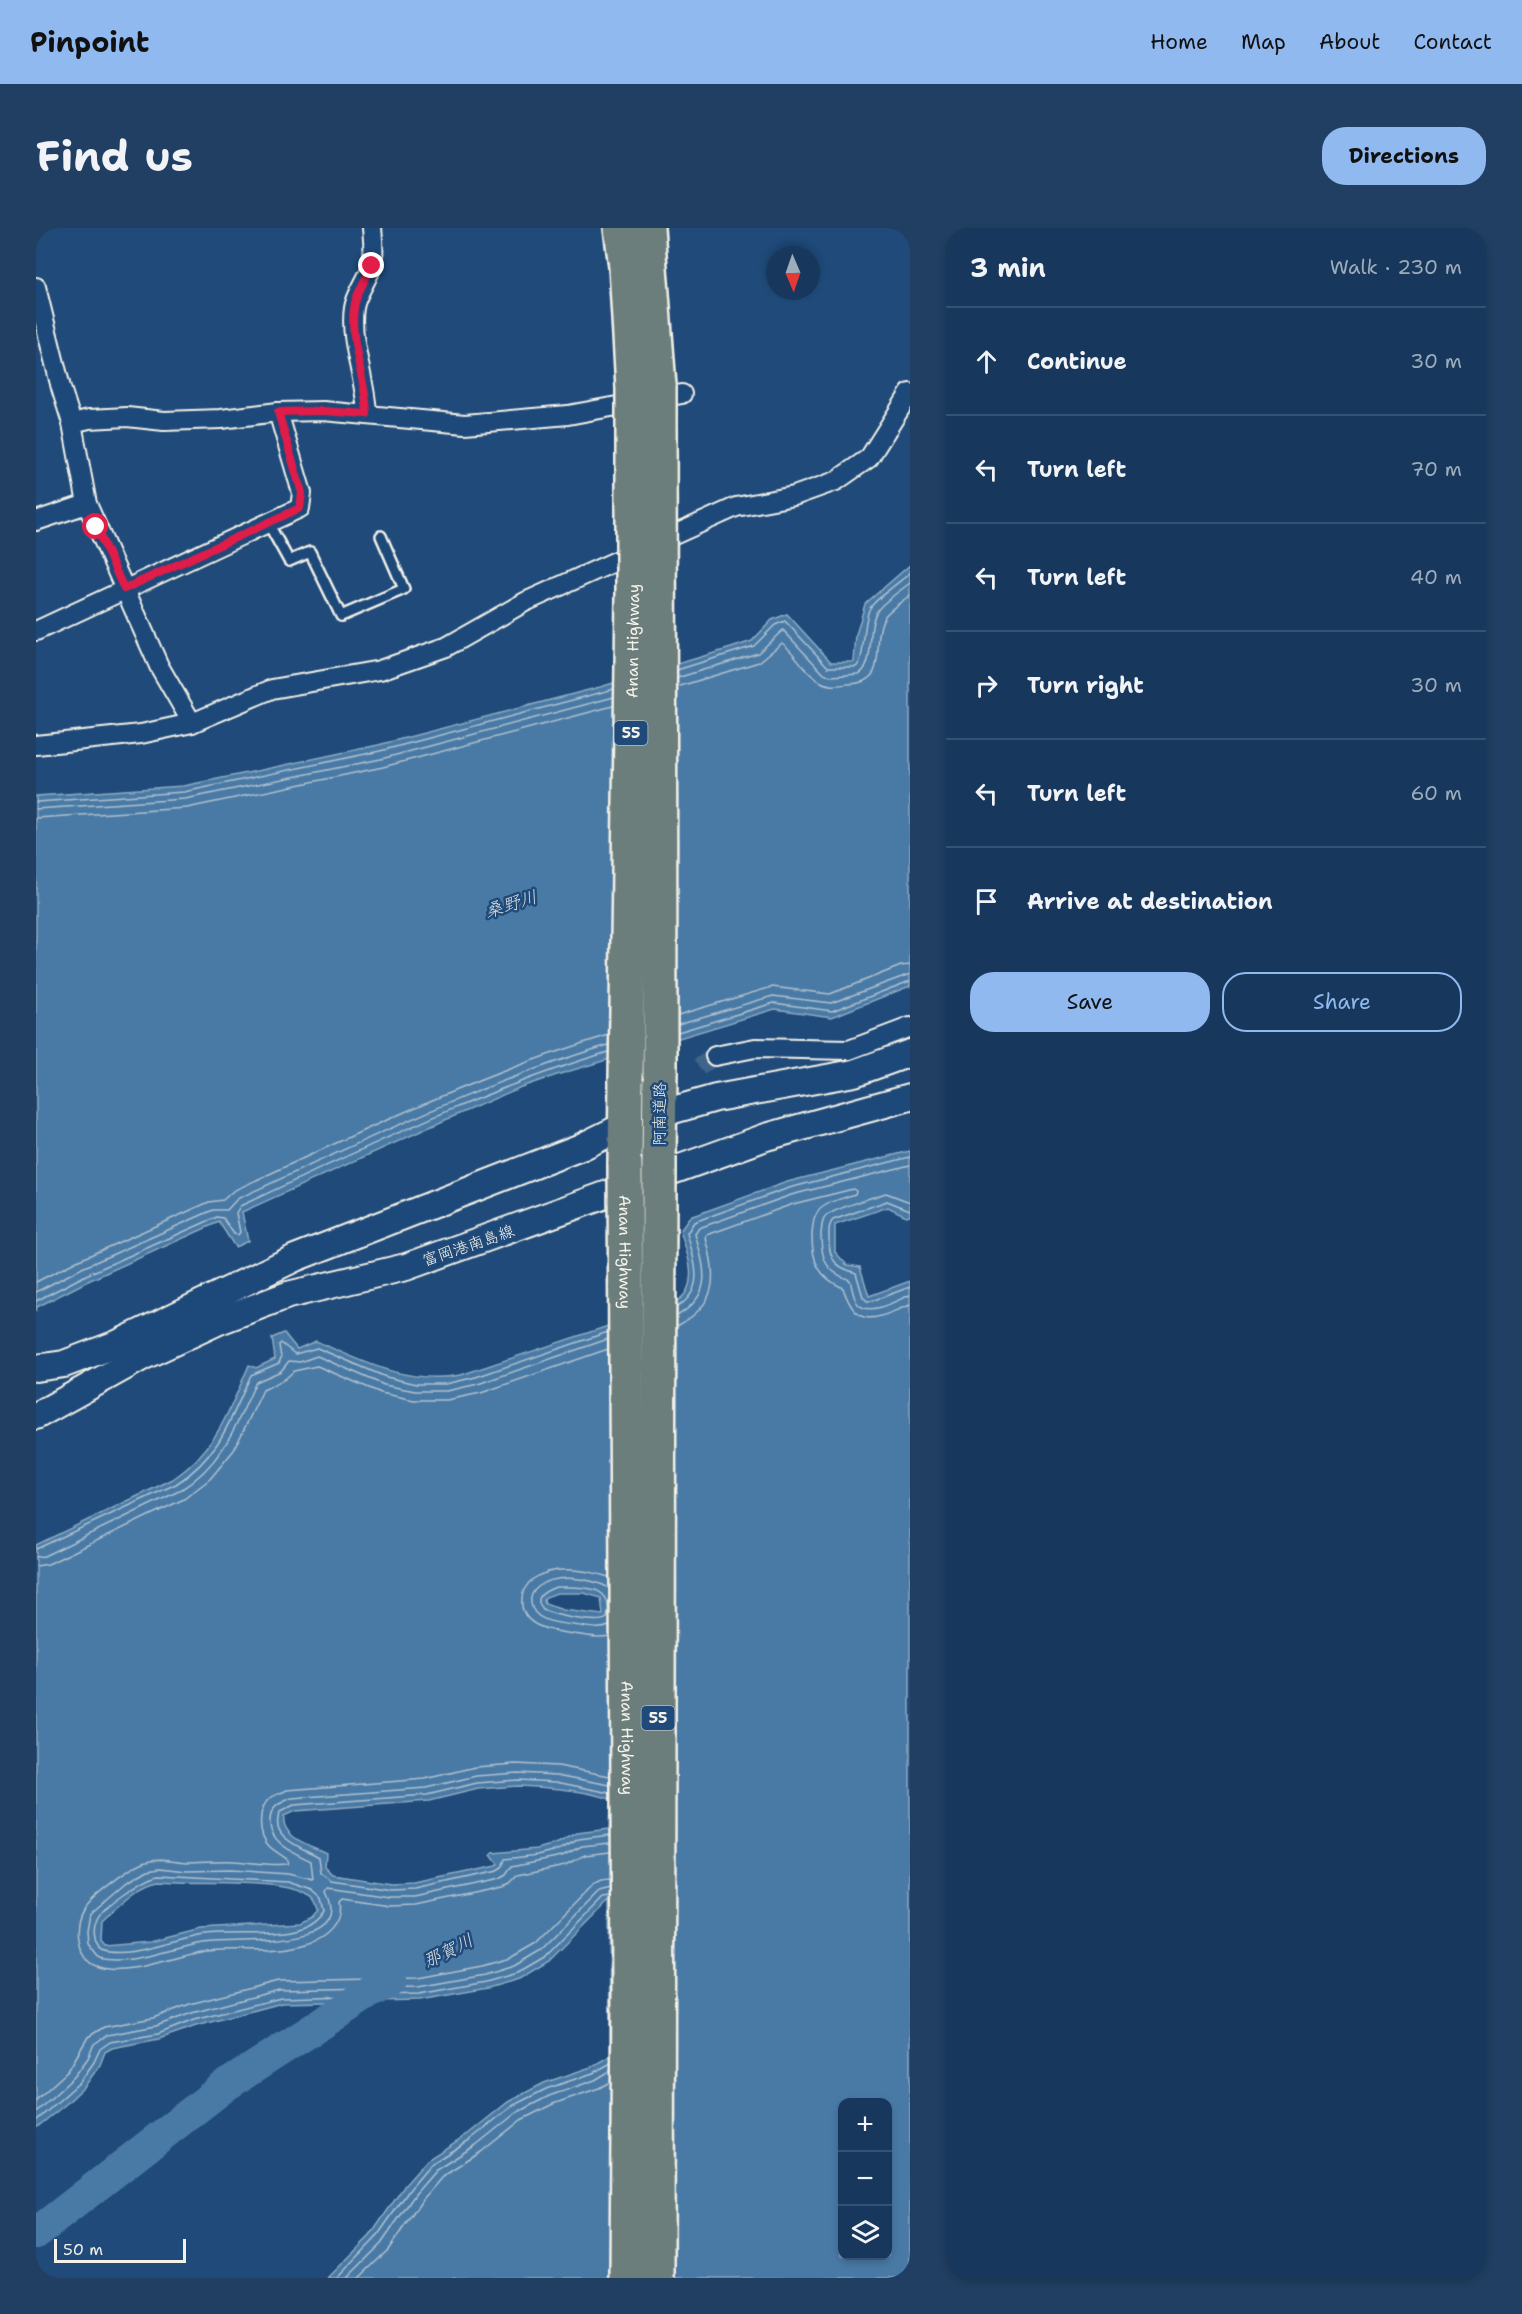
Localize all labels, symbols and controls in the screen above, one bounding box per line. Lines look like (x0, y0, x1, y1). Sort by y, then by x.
text: Pinpoint (30, 23, 149, 61)
text: Home (1150, 28, 1208, 56)
text: Map (1241, 28, 1286, 56)
text: About (1319, 28, 1380, 56)
text: Contact (1413, 28, 1492, 56)
button: Directions (1322, 127, 1486, 185)
text: Find us (36, 128, 193, 184)
north arrow (766, 246, 820, 300)
text: 3 min (970, 250, 1046, 285)
route end (358, 252, 384, 278)
text: Walk · 230 m (1330, 254, 1462, 280)
icon: ahead (970, 345, 1003, 378)
text: Continue (1027, 347, 1127, 376)
text: 30 m (1410, 348, 1462, 374)
icon: left (970, 453, 1003, 486)
text: Turn left (1027, 455, 1126, 484)
text: 70 m (1410, 456, 1462, 482)
route start (82, 513, 108, 539)
icon: left (970, 561, 1003, 594)
text: Turn left (1027, 563, 1126, 592)
text: 40 m (1410, 564, 1462, 590)
street label: Anan Highway (622, 584, 644, 698)
icon: right (970, 669, 1003, 702)
text: Turn right (1027, 671, 1144, 700)
text: 30 m (1410, 672, 1462, 698)
road number: 55 (614, 721, 648, 745)
icon: left (970, 777, 1003, 810)
text: Turn left (1027, 779, 1126, 808)
text: 60 m (1410, 780, 1462, 806)
water label: 桑野川 (482, 885, 540, 923)
icon: arrive (970, 885, 1003, 918)
text: Arrive at destination (1027, 887, 1273, 916)
button: Save (970, 972, 1210, 1032)
button: Share (1222, 972, 1462, 1032)
street label: 阿南道路 (649, 1082, 670, 1146)
street label: Anan Highway (614, 1195, 636, 1309)
street label: 富岡港南島線 (419, 1220, 517, 1271)
street label: Anan Highway (616, 1681, 638, 1795)
road number: 55 (642, 1706, 674, 1730)
water label: 那賀川 (418, 1928, 478, 1974)
map controls (838, 2098, 892, 2260)
button: + (838, 2098, 892, 2152)
button: − (838, 2152, 892, 2206)
button: layers (838, 2206, 892, 2260)
scale bar (54, 2236, 186, 2264)
text: 50 m (63, 2239, 103, 2260)

